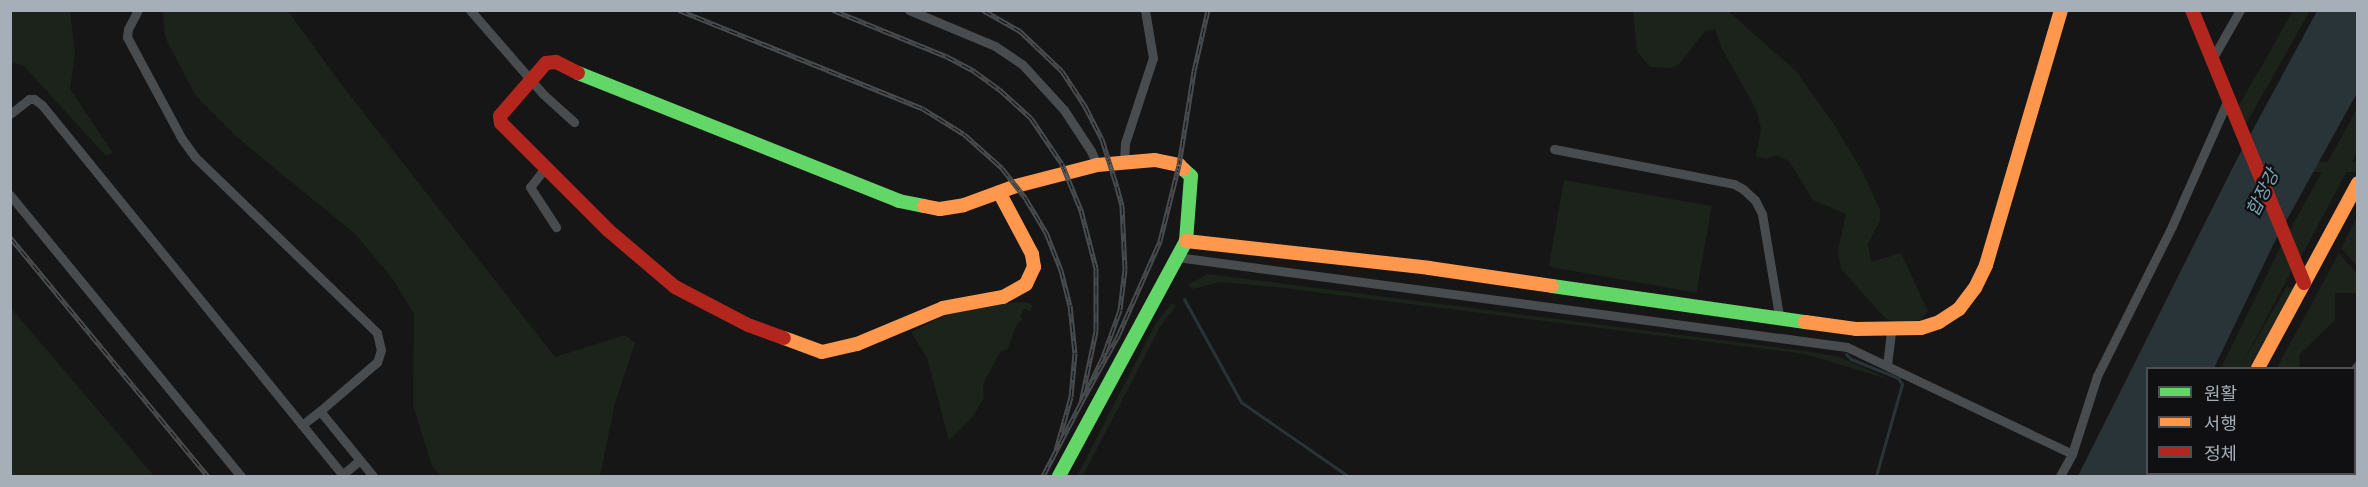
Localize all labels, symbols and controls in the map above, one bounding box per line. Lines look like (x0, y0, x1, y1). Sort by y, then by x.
water label: 합장강 (2242, 166, 2284, 220)
legend (2146, 367, 2356, 475)
text: 원활 (2204, 383, 2237, 405)
text: 서행 (2204, 413, 2237, 435)
text: 정체 (2204, 443, 2237, 465)

